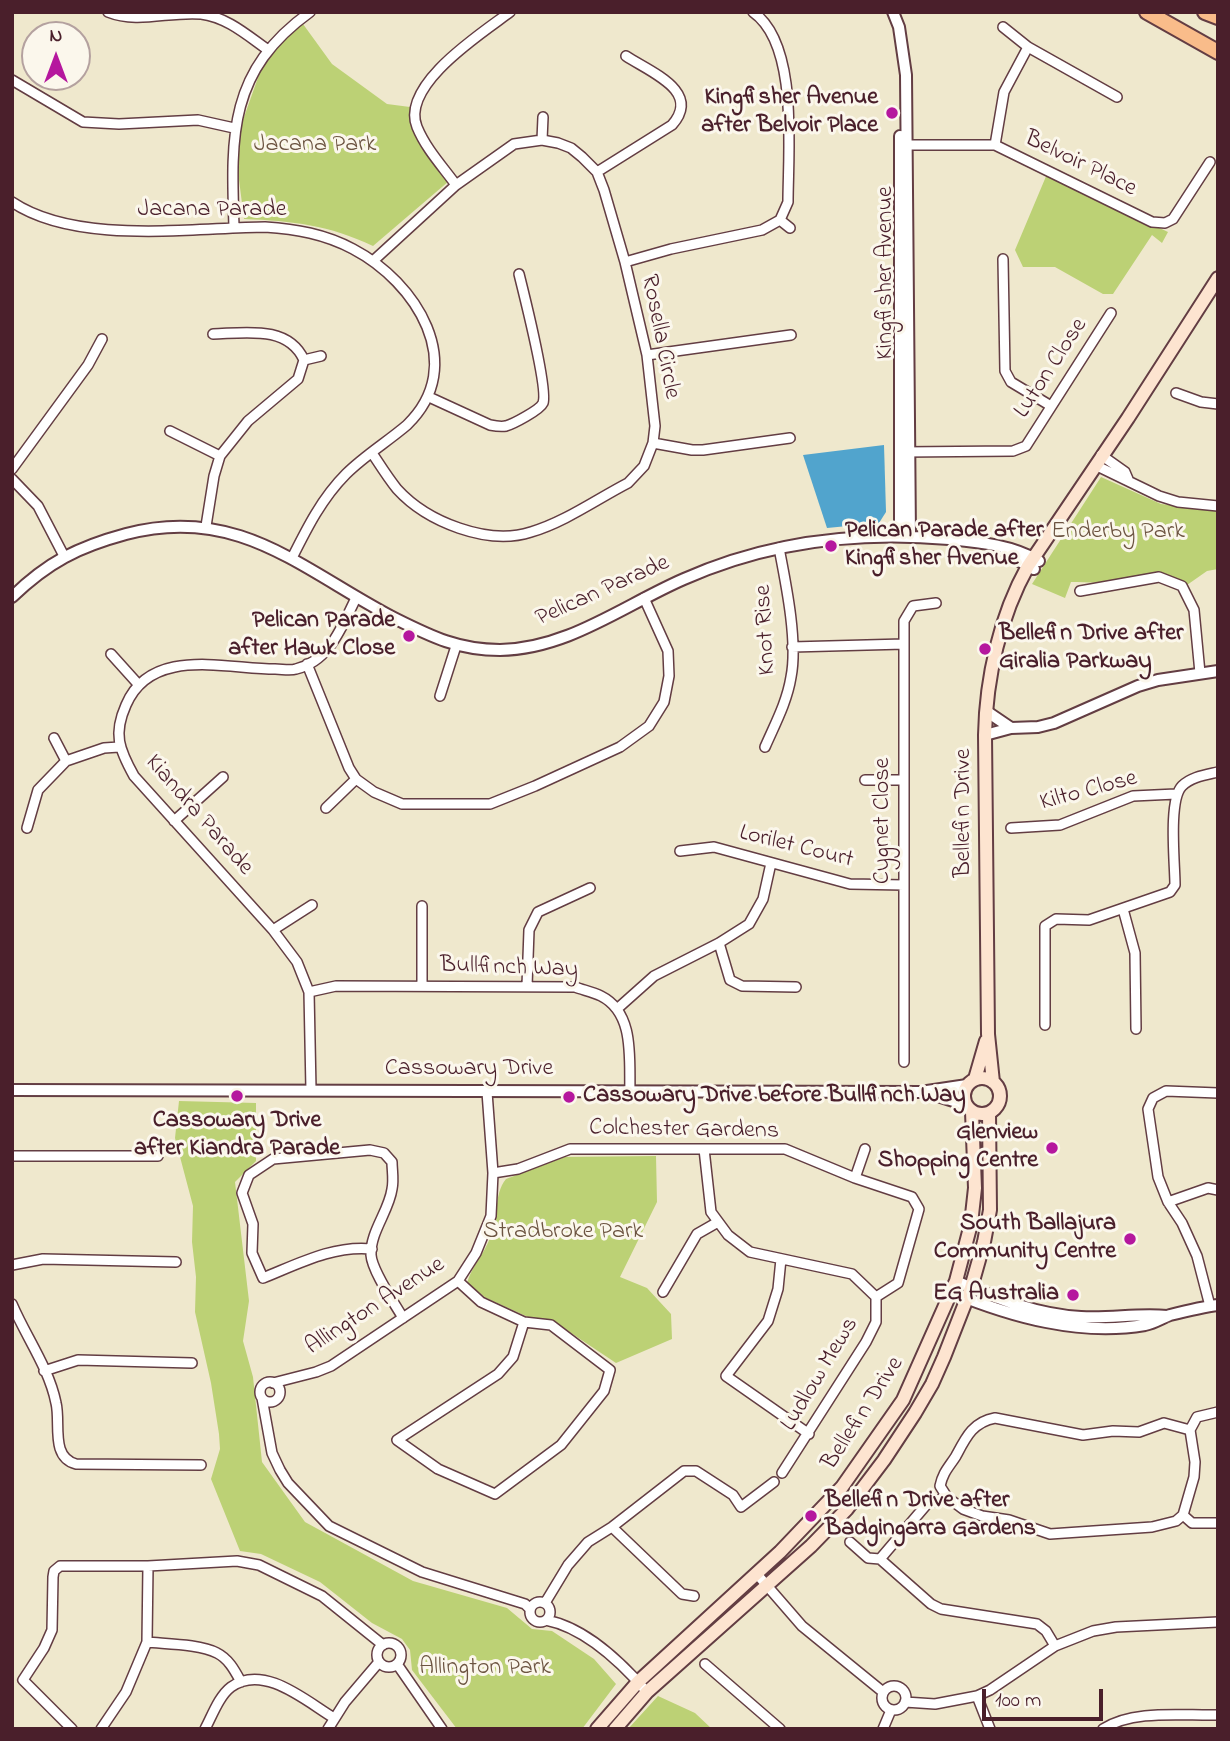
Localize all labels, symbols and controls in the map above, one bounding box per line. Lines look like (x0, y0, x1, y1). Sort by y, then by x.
north arrow (21, 21, 91, 91)
text: N (50, 23, 62, 50)
place label: Kingfisher Avenue after Belvoir Place (701, 85, 878, 141)
marker: Kingfisher Avenue after Belvoir Place (884, 105, 900, 121)
street label: Belvoir Place (1019, 125, 1141, 205)
park label: Jacana Park (254, 132, 376, 160)
street label: Kingfisher Avenue (873, 186, 901, 360)
street label: Jacana Parade (137, 197, 287, 225)
street label: Rosella Circle (633, 272, 685, 402)
street label: Luton Close (1009, 314, 1095, 424)
place label: Pelican Parade after Kingfisher Avenue (845, 518, 1043, 574)
park label: Enderby Park (1051, 519, 1185, 547)
marker: Pelican Parade after Kingfisher Avenue (823, 538, 839, 554)
street label: Pelican Parade (532, 550, 674, 634)
street label: Knot Rise (750, 584, 784, 676)
place label: Pelican Parade after Hawk Close (228, 608, 395, 664)
place label: Bellefin Drive after Giralia Parkway (999, 621, 1184, 677)
marker: Pelican Parade after Hawk Close (401, 628, 417, 644)
marker: Bellefin Drive after Giralia Parkway (977, 641, 993, 657)
street label: Bellefin Drive (951, 748, 979, 878)
street label: Kiandra Parade (138, 750, 258, 882)
street label: Cygnet Close (870, 758, 898, 884)
street label: Kilto Close (1037, 765, 1141, 819)
street label: Lorilet Court (736, 820, 856, 876)
street label: Bullfinch Way (439, 952, 579, 986)
street label: Cassowary Drive (385, 1056, 553, 1084)
place label: Cassowary Drive before Bullfinch Way (583, 1083, 966, 1111)
marker: Cassowary Drive after Kiandra Parade (229, 1088, 245, 1104)
marker: Cassowary Drive before Bullfinch Way (561, 1089, 577, 1105)
place label: Cassowary Drive after Kiandra Parade (134, 1108, 340, 1164)
street label: Colchester Gardens (589, 1115, 779, 1147)
place label: Glenview Shopping Centre (878, 1120, 1038, 1176)
marker: Glenview Shopping Centre (1044, 1140, 1060, 1156)
place label: South Ballajura Community Centre (934, 1211, 1116, 1267)
park label: Stradbroke Park (483, 1219, 643, 1247)
marker: South Ballajura Community Centre (1122, 1231, 1138, 1247)
street label: Allington Avenue (301, 1251, 451, 1363)
place label: EG Australia (933, 1281, 1059, 1309)
marker: EG Australia (1065, 1287, 1081, 1303)
street label: Ludlow Mews (776, 1313, 866, 1437)
street label: Bellefin Drive (817, 1352, 911, 1476)
place label: Bellefin Drive after Badgingarra Gardens (825, 1488, 1036, 1544)
marker: Bellefin Drive after Badgingarra Gardens (803, 1508, 819, 1524)
park label: Allington Park (419, 1655, 551, 1683)
scale bar (985, 1674, 1106, 1718)
text: 100 m (995, 1686, 1041, 1716)

